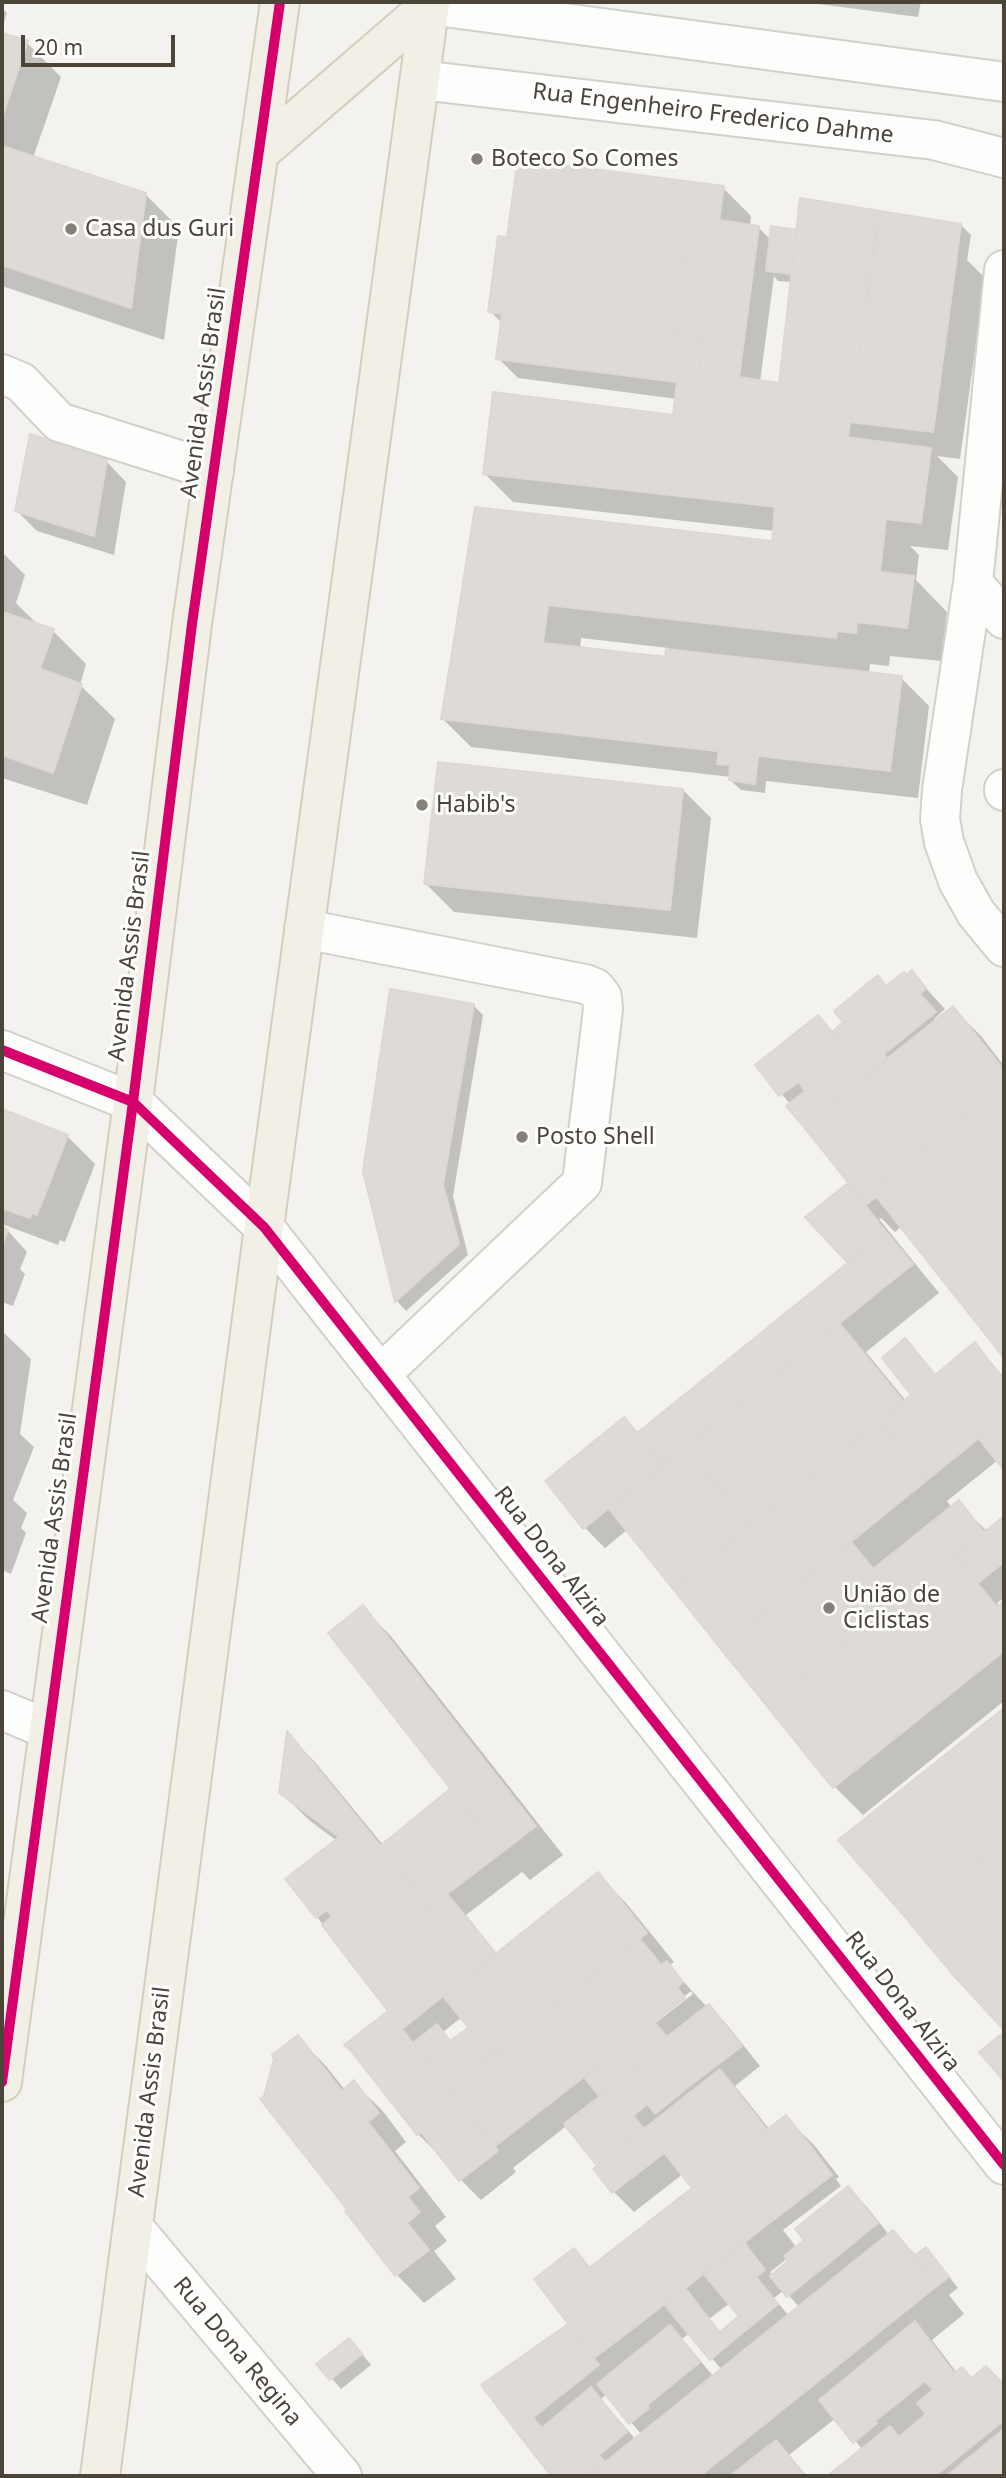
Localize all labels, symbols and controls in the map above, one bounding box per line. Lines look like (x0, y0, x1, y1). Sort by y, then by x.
scale bar (24, 21, 178, 65)
text: 20 m (34, 33, 83, 61)
street label: Rua Engenheiro Frederico Dahme (531, 78, 895, 150)
place label: Boteco So Comes (491, 145, 679, 173)
marker: Boteco So Comes (469, 151, 485, 167)
place label: Casa dus Guri (85, 215, 234, 243)
marker: Casa dus Guri (63, 221, 79, 237)
street label: Avenida Assis Brasil (176, 286, 232, 500)
place label: Habib's (436, 791, 515, 819)
marker: Habib's (414, 797, 430, 813)
street label: Avenida Assis Brasil (103, 849, 157, 1063)
place label: Posto Shell (536, 1123, 655, 1151)
marker: Posto Shell (514, 1129, 530, 1145)
street label: Avenida Assis Brasil (27, 1411, 83, 1625)
street label: Rua Dona Alzira (488, 1481, 614, 1633)
place label: União de Ciclistas (843, 1581, 940, 1635)
marker: União de Ciclistas (821, 1600, 837, 1616)
street label: Rua Dona Alzira (839, 1926, 965, 2078)
street label: Avenida Assis Brasil (123, 1985, 177, 2199)
street label: Rua Dona Regina (167, 2272, 307, 2432)

